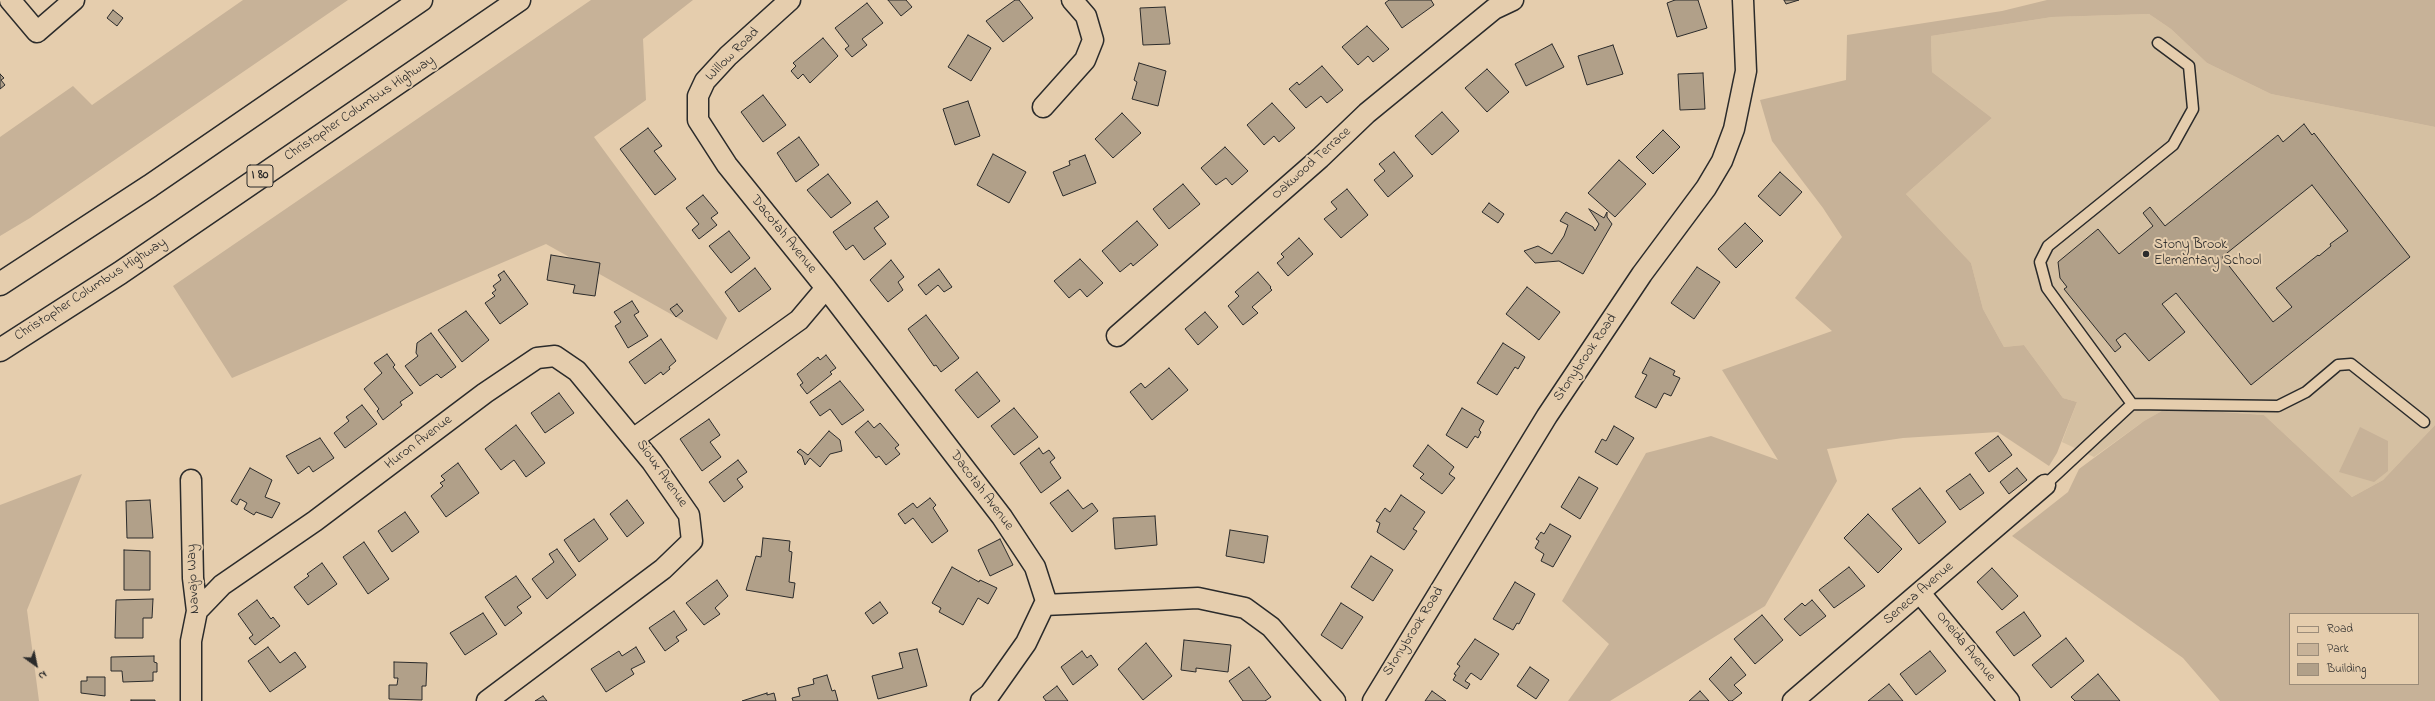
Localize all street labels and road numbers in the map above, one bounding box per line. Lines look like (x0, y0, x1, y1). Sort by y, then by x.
street label: Willow Road (703, 25, 763, 85)
street label: Christopher Columbus Highway (282, 52, 438, 166)
street label: Oakwood Terrace (1269, 124, 1355, 204)
road number: I 80 (247, 165, 273, 187)
street label: Dacotah Avenue (746, 193, 820, 277)
street label: Christopher Columbus Highway (12, 235, 170, 345)
street label: Stonybrook Road (1551, 311, 1621, 405)
street label: Huron Avenue (382, 412, 456, 474)
street label: Sioux Avenue (632, 437, 690, 511)
street label: Dacotah Avenue (946, 448, 1016, 534)
street label: Navajo Way (184, 544, 204, 614)
street label: Seneca Avenue (1880, 559, 1958, 629)
street label: Stonybrook Road (1380, 584, 1448, 680)
street label: Oneida Avenue (1932, 608, 1998, 686)

